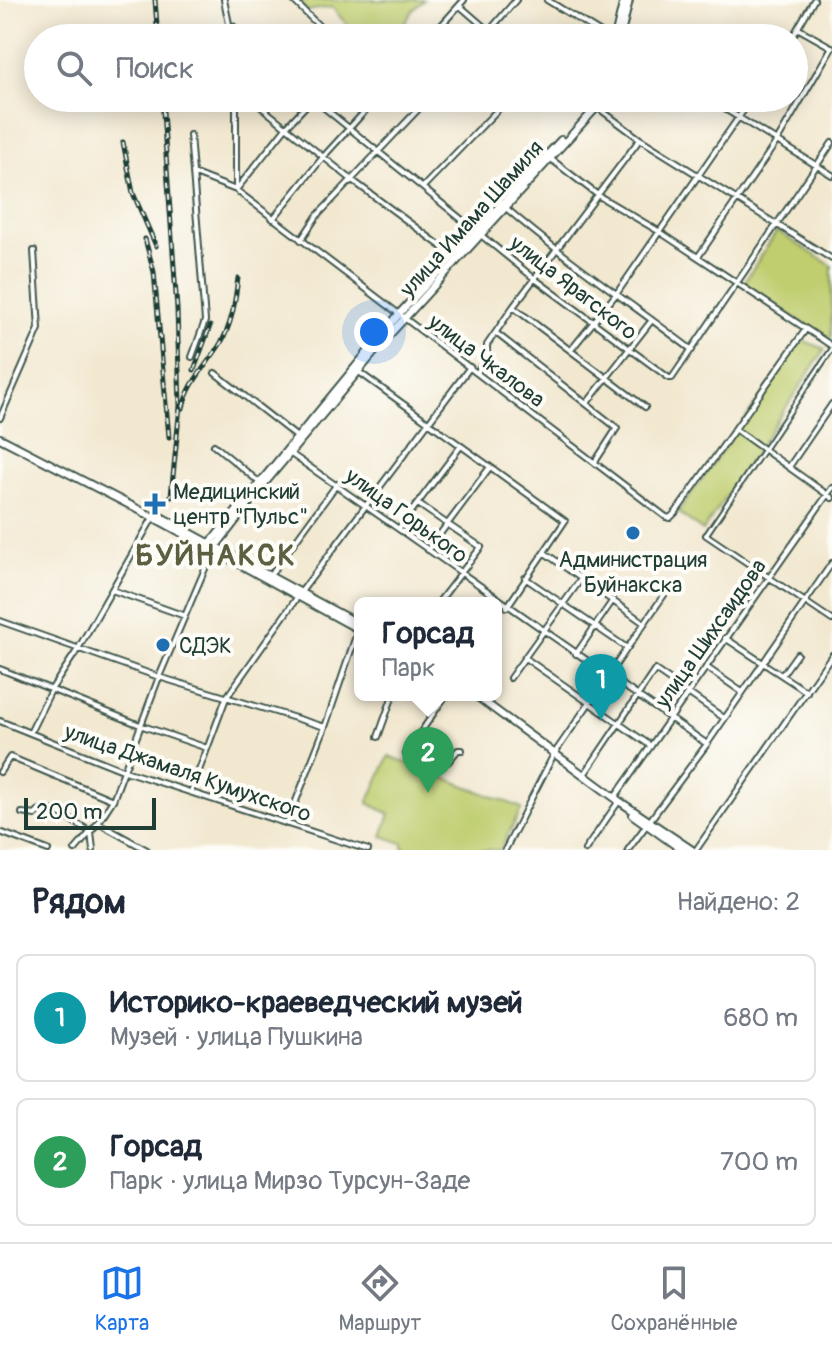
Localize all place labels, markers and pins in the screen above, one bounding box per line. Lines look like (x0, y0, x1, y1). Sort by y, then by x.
place label: Медицинский центр "Пульс" (173, 478, 308, 531)
marker: Медицинский центр "Пульс" (144, 493, 166, 515)
marker: Администрация Буйнакска (624, 524, 642, 542)
place label: Администрация Буйнакска (559, 546, 707, 599)
place label: СДЭК (179, 632, 232, 660)
marker: СДЭК (154, 636, 172, 654)
pin: 1 (575, 654, 627, 720)
pin: 2 (402, 727, 454, 793)

